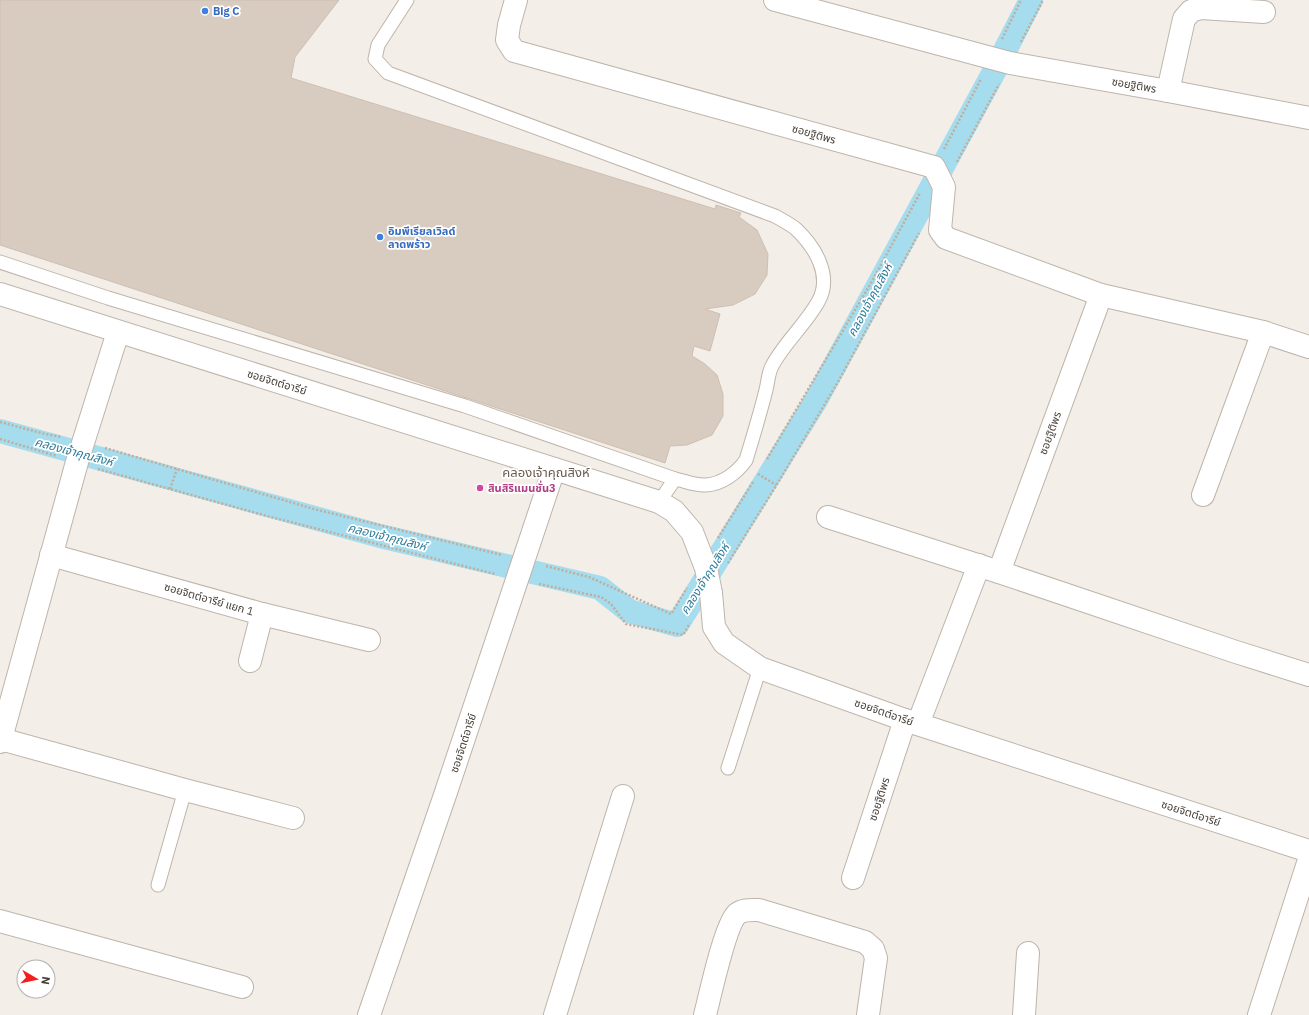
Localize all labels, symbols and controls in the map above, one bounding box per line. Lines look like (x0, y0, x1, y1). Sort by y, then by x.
place label: Big C (213, 4, 239, 18)
marker: Big C (200, 6, 210, 16)
street label: ซอยฐิติพร (1111, 74, 1157, 96)
street label: ซอยฐิติพร (790, 121, 838, 147)
place label: อิมพีเรียลเวิลด์ ลาดพร้าว (388, 224, 455, 251)
marker: อิมพีเรียลเวิลด์ ลาดพร้าว (375, 232, 385, 242)
water label: คลองเจ้าคุณสิงห์ (844, 259, 897, 339)
street label: ซอยจิตต์อารีย์ (246, 366, 309, 398)
street label: ซอยฐิติพร (1036, 409, 1064, 457)
water label: คลองเจ้าคุณสิงห์ (33, 434, 117, 471)
district label: คลองเจ้าคุณสิงห์ (502, 464, 590, 481)
place label: สินสิริแมนชั่น3 (488, 480, 556, 495)
marker: สินสิริแมนชั่น3 (475, 483, 485, 493)
water label: คลองเจ้าคุณสิงห์ (346, 519, 430, 555)
water label: คลองเจ้าคุณสิงห์ (677, 539, 734, 617)
street label: ซอยจิตต์อารีย์ แยก 1 (163, 580, 256, 619)
street label: ซอยจิตต์อารีย์ (853, 695, 915, 729)
street label: ซอยจิตต์อารีย์ (447, 712, 479, 774)
street label: ซอยฐิติพร (865, 775, 893, 823)
street label: ซอยจิตต์อารีย์ (1160, 797, 1222, 829)
north arrow (16, 959, 56, 999)
text: N (38, 976, 53, 986)

